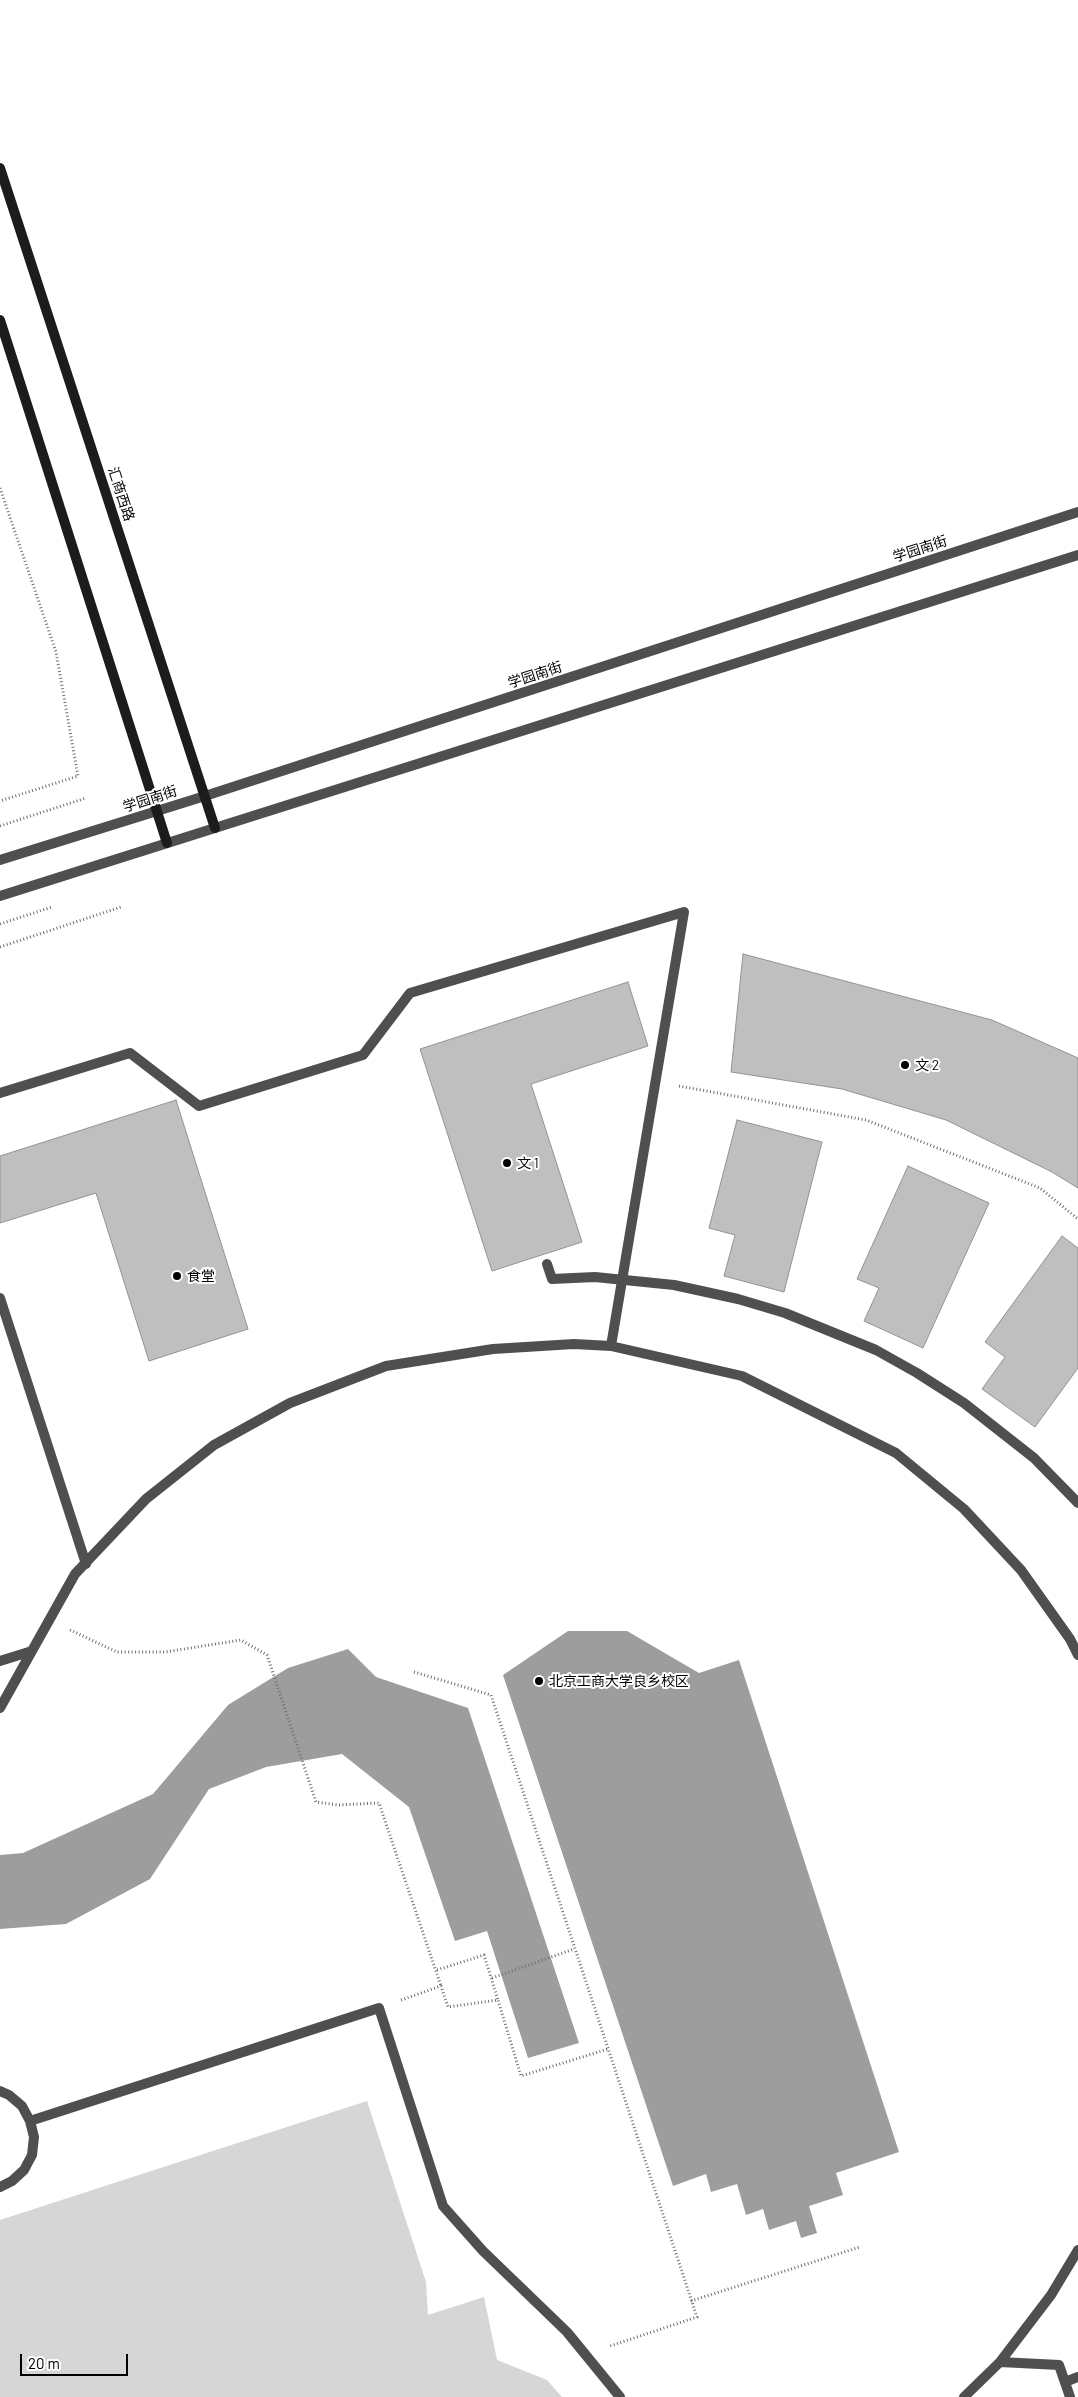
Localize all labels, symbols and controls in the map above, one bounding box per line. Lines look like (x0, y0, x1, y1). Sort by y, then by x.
street label: 汇商西路 (104, 465, 138, 523)
street label: 学园南街 (891, 532, 949, 566)
street label: 学园南街 (506, 658, 564, 692)
street label: 学园南街 (121, 782, 179, 816)
place label: 文 2 (915, 1057, 939, 1073)
marker: 文 2 (899, 1059, 911, 1071)
place label: 文 1 (517, 1155, 539, 1171)
marker: 文 1 (501, 1157, 513, 1169)
place label: 食堂 (187, 1268, 215, 1284)
marker: 食堂 (171, 1270, 183, 1282)
place label: 北京工商大学良乡校区 (549, 1673, 689, 1689)
marker: 北京工商大学良乡校区 (533, 1675, 545, 1687)
scale bar (22, 2344, 130, 2376)
text: 20 m (28, 2354, 60, 2372)

